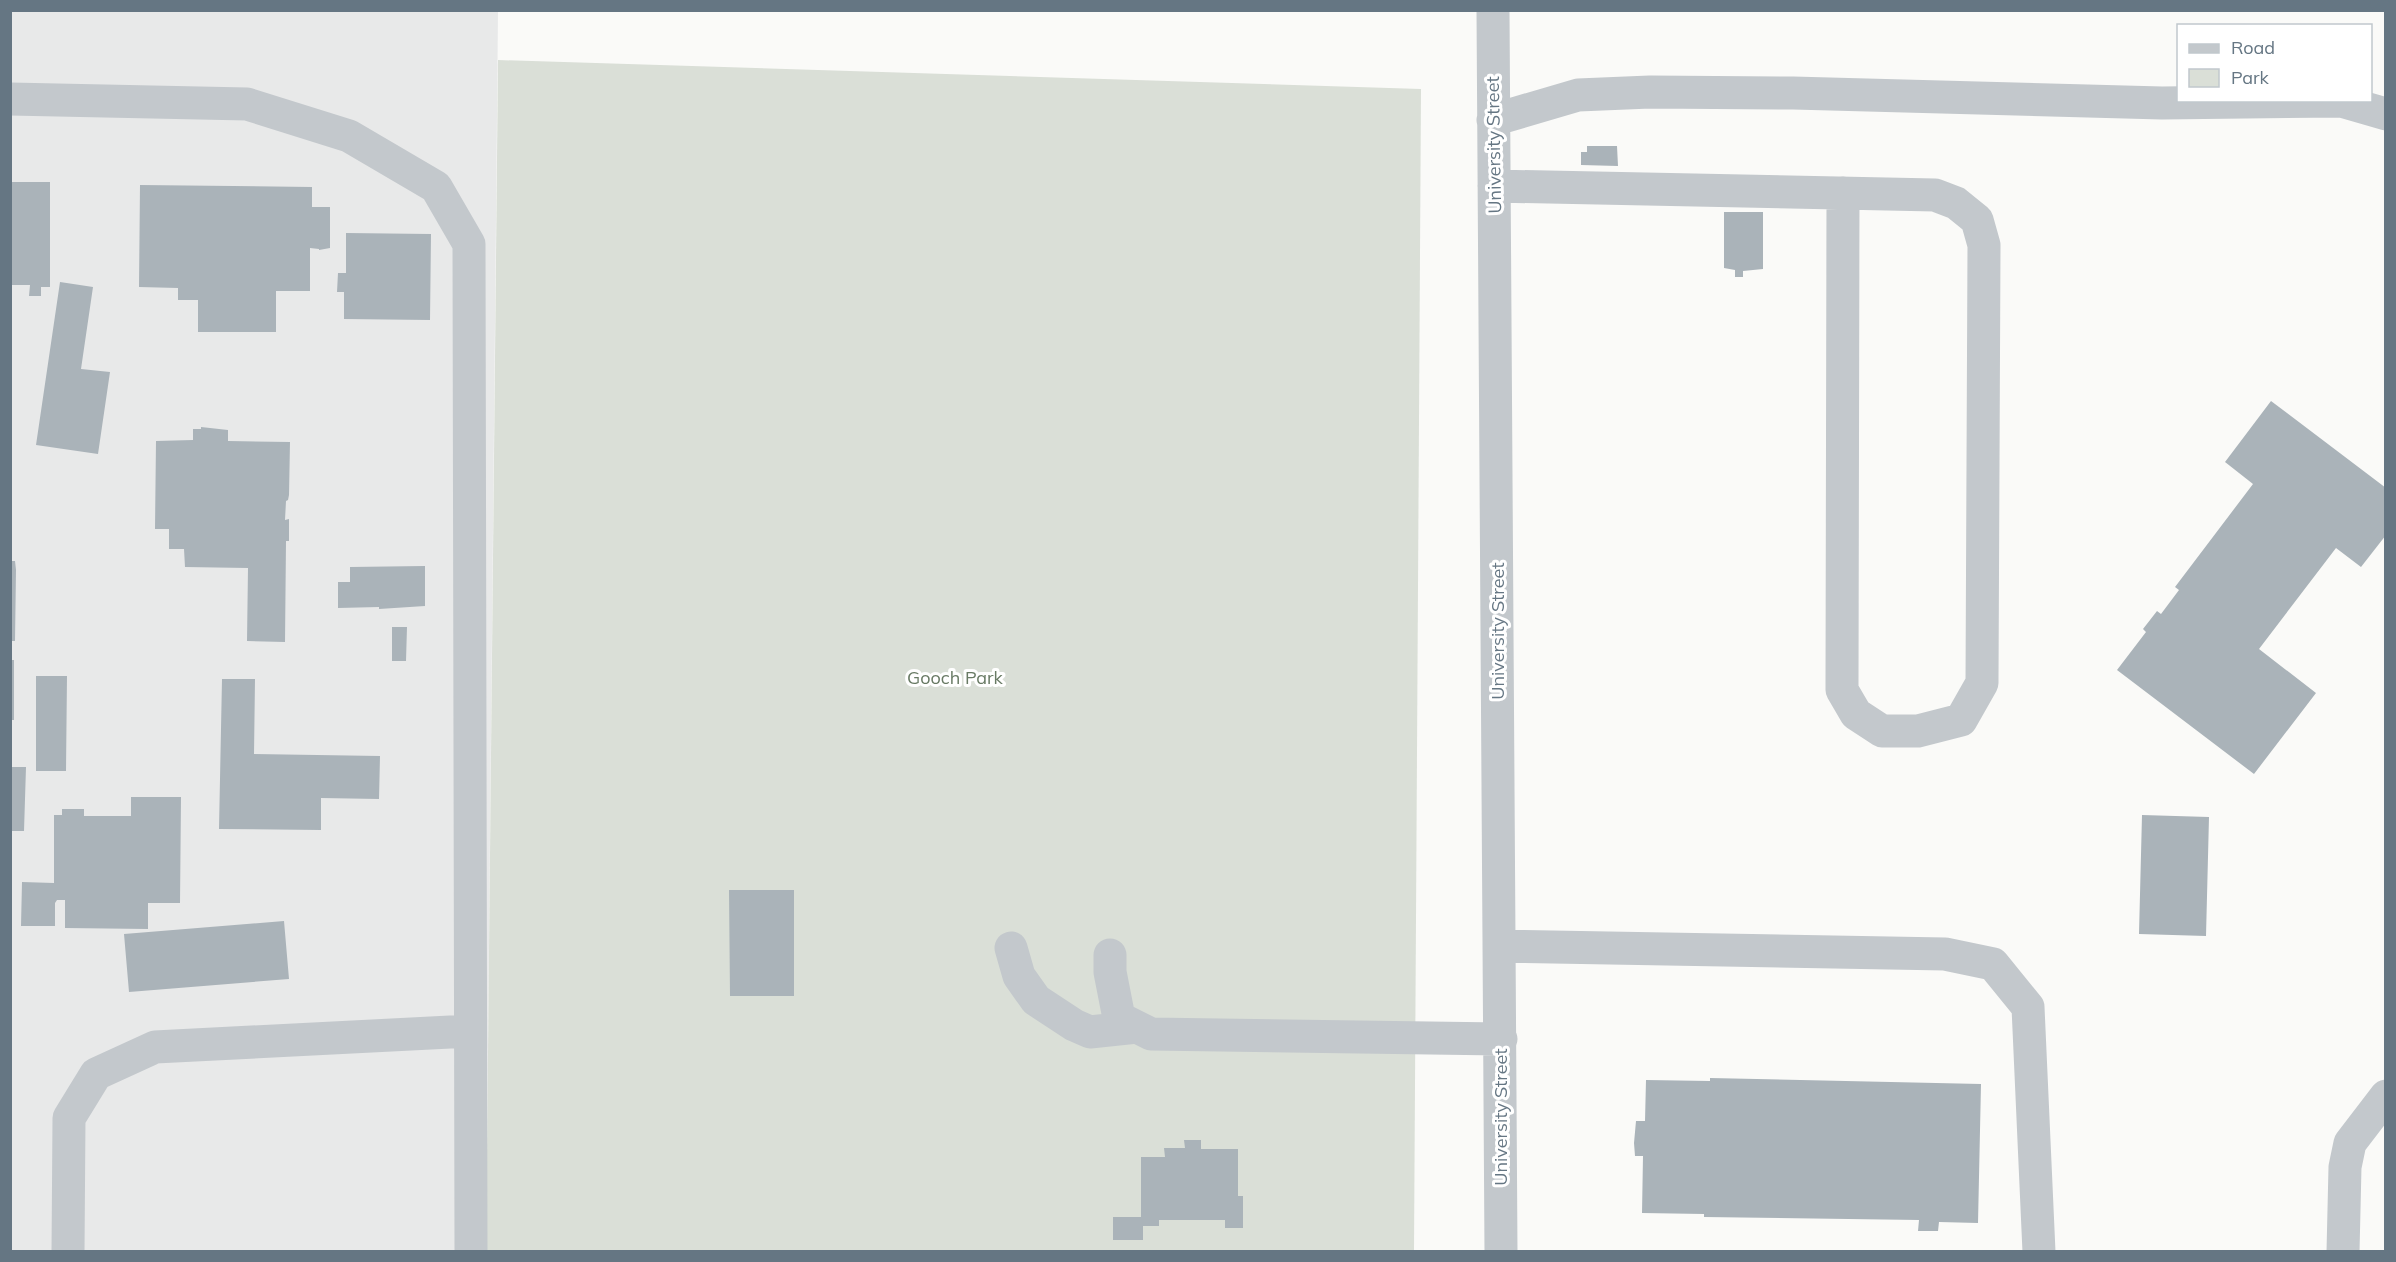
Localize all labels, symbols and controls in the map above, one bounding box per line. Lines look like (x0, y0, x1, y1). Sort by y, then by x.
legend (2177, 24, 2372, 102)
text: Road (2231, 36, 2275, 59)
text: Park (2231, 66, 2270, 89)
street label: University Street (1481, 76, 1506, 214)
street label: University Street (1486, 562, 1509, 700)
park label: Gooch Park (907, 666, 1004, 689)
street label: University Street (1489, 1048, 1512, 1186)

